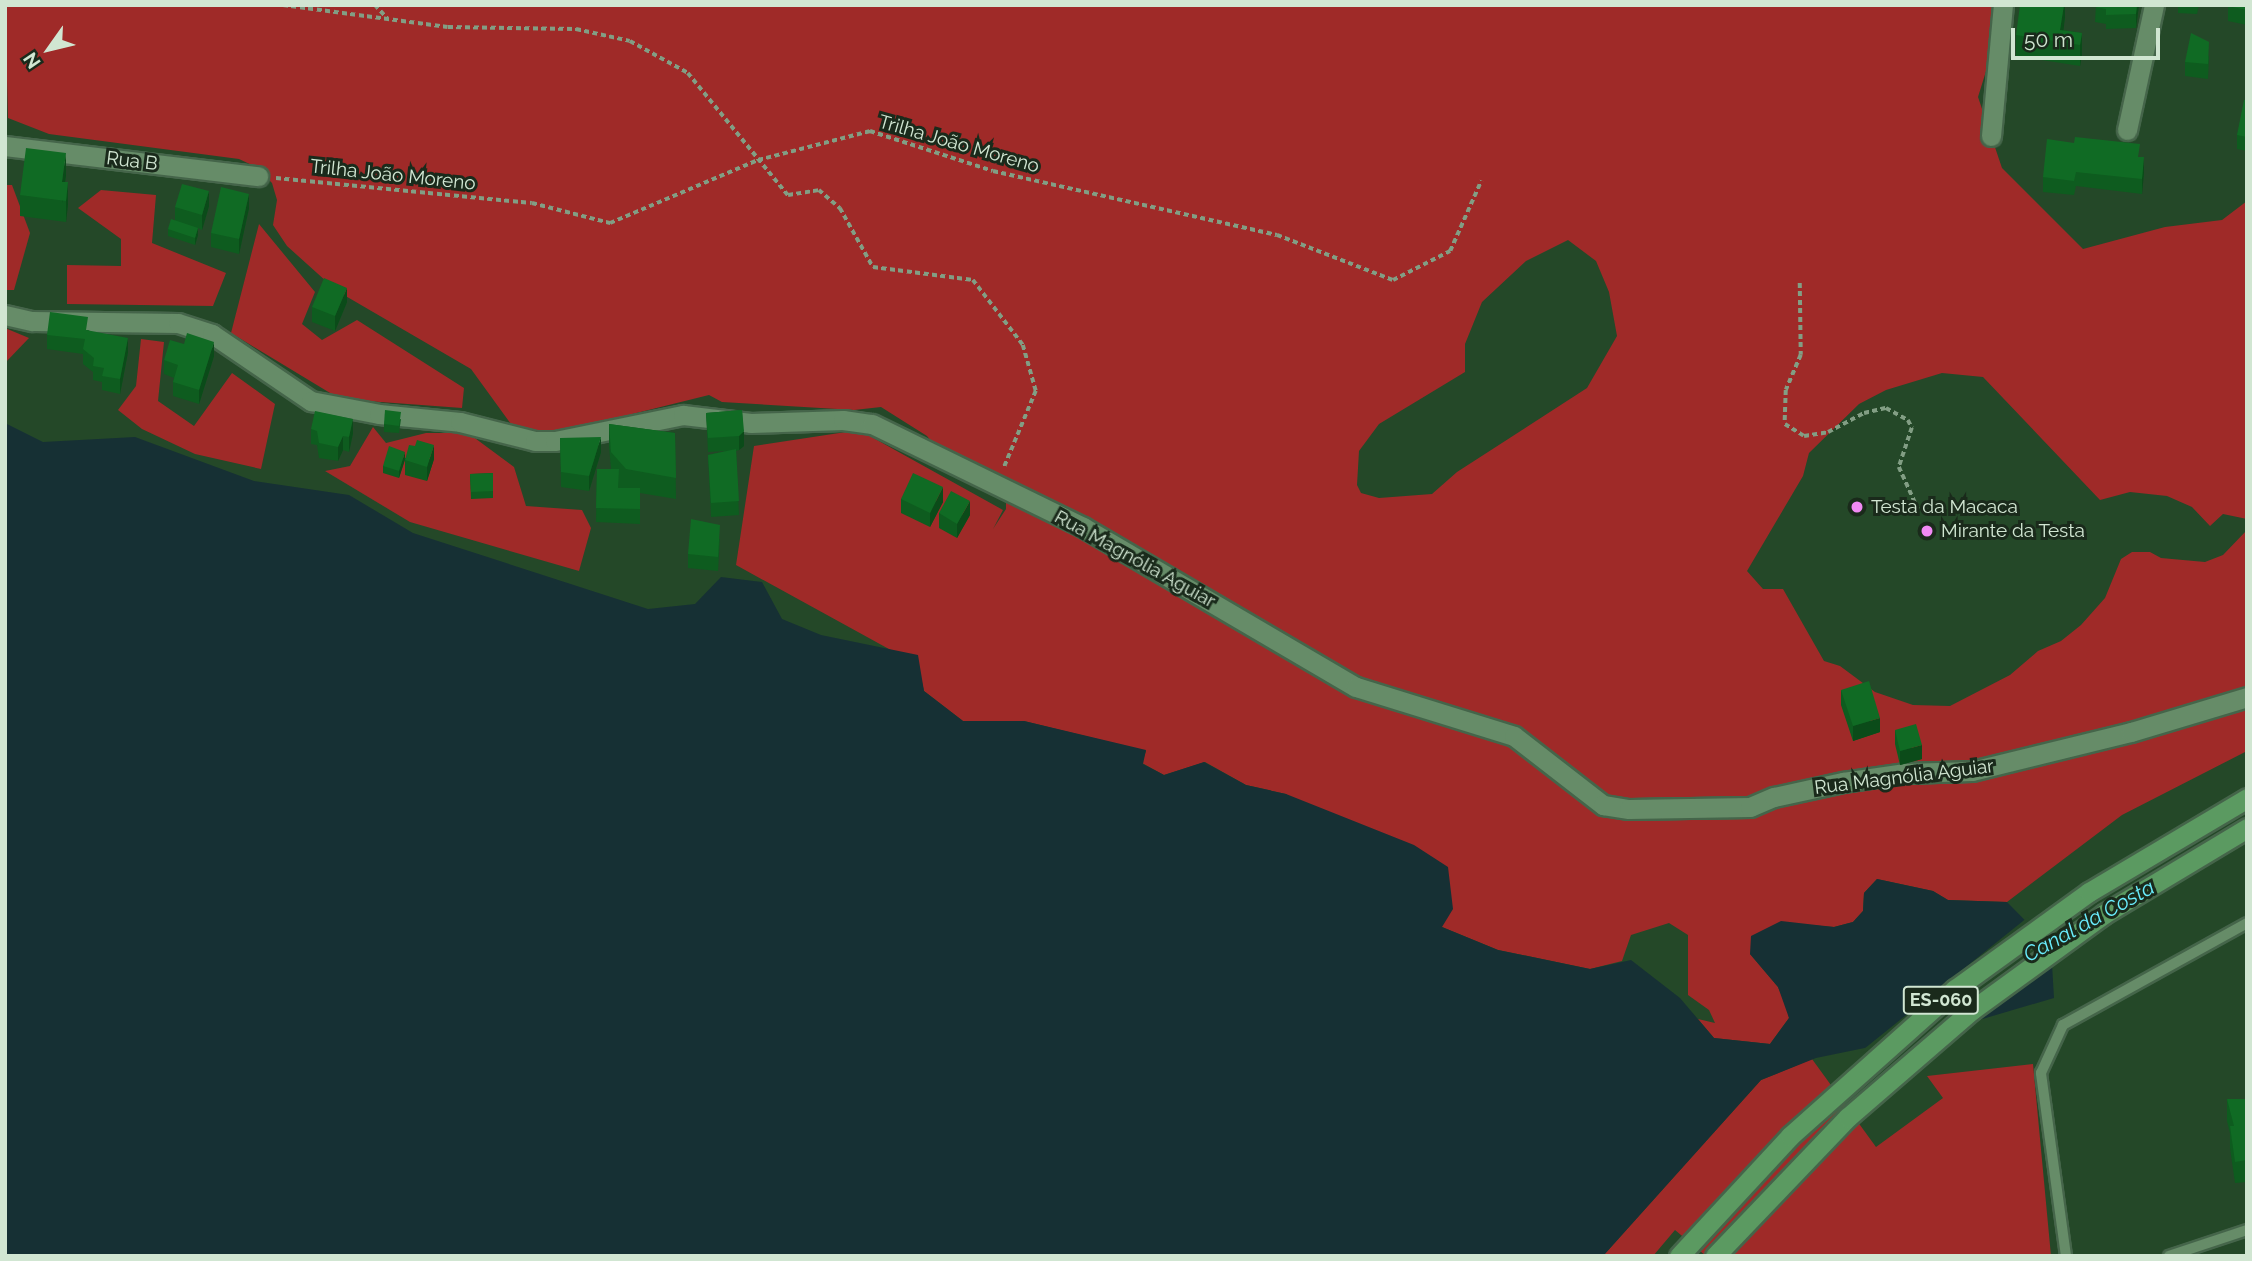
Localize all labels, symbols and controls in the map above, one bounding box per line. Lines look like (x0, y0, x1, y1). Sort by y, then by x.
north arrow (14, 14, 84, 84)
scale bar (2014, 14, 2163, 58)
text: 50 m (2024, 27, 2073, 52)
text: N (18, 49, 45, 73)
street label: Trilha João Moreno (876, 110, 1042, 178)
street label: Rua B (105, 147, 159, 175)
street label: Trilha João Moreno (309, 155, 477, 195)
place label: Testa da Macaca (1871, 496, 2018, 518)
marker: Testa da Macaca (1849, 499, 1865, 515)
street label: Rua Magnólia Aguiar (1050, 505, 1220, 613)
place label: Mirante da Testa (1941, 520, 2086, 542)
marker: Mirante da Testa (1919, 523, 1935, 539)
street label: Rua Magnólia Aguiar (1813, 755, 1995, 799)
water label: Canal da Costa (2019, 874, 2159, 968)
road number: ES-060 (1902, 986, 1980, 1015)

